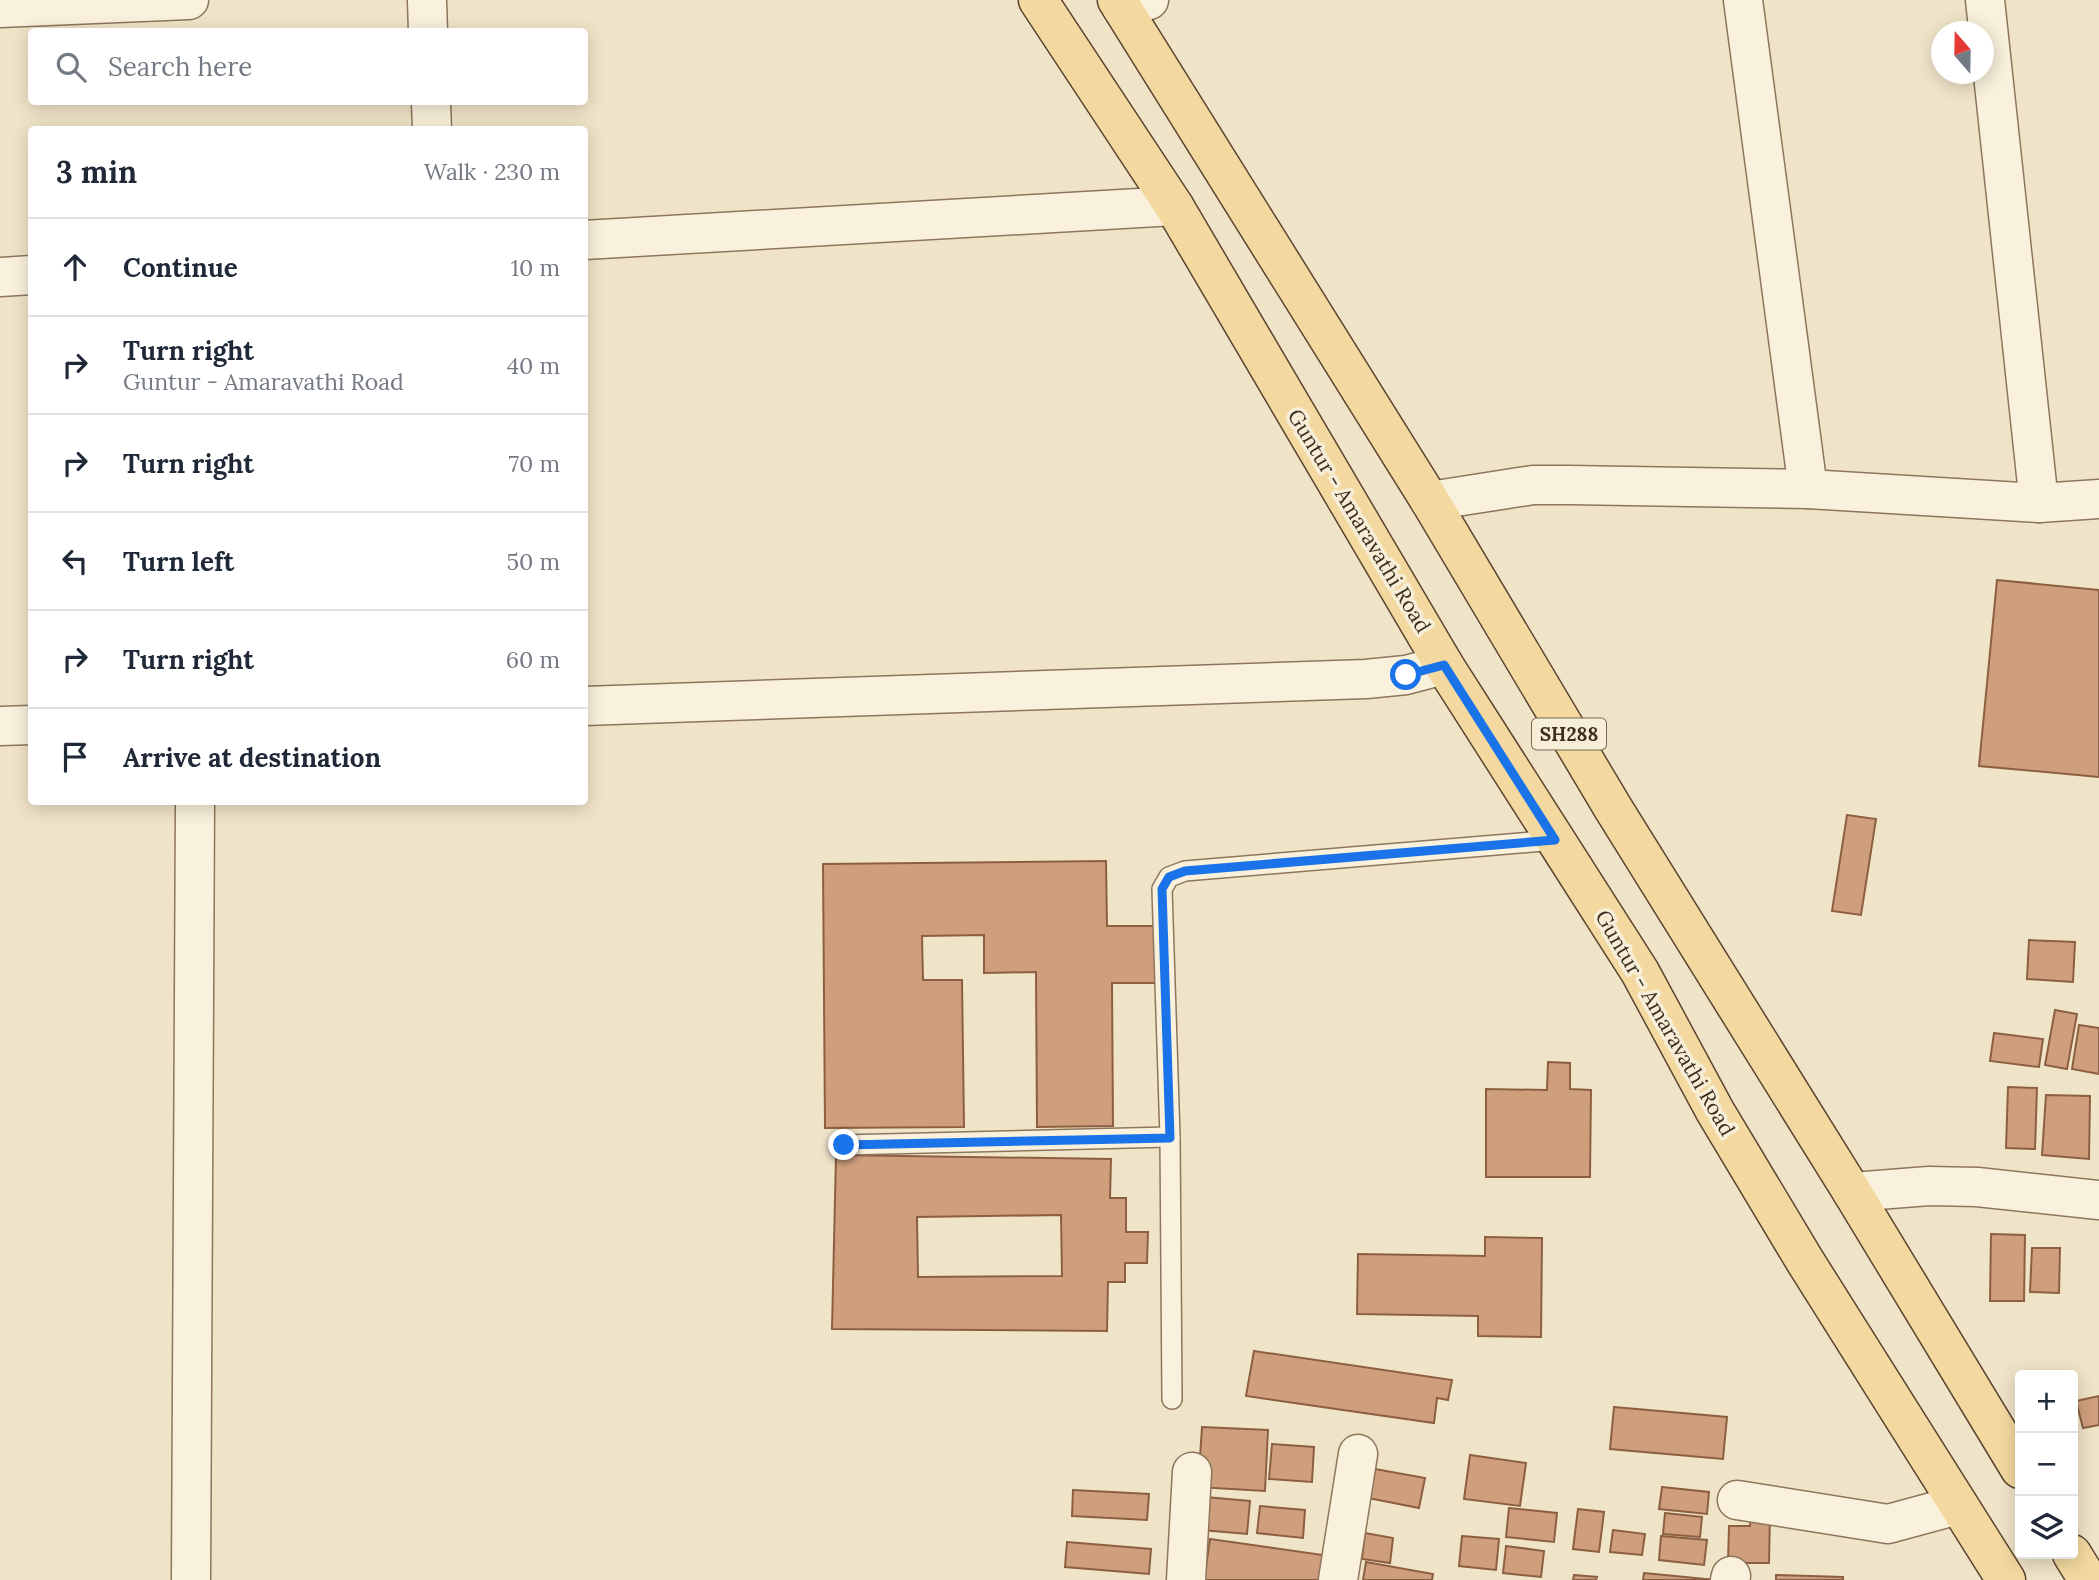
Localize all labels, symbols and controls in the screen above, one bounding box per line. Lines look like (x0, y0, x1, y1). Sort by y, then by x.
north arrow (1931, 21, 1994, 84)
search box (28, 28, 588, 105)
icon: search (52, 48, 90, 86)
text: Search here (108, 50, 252, 83)
text: 3 min (56, 153, 137, 191)
text: Walk · 230 m (424, 157, 560, 186)
icon: ahead (56, 248, 94, 286)
text: Continue (123, 251, 238, 284)
text: 10 m (511, 253, 560, 282)
text: Turn right (123, 334, 254, 367)
icon: right (56, 346, 94, 384)
text: 40 m (507, 351, 560, 380)
text: Guntur - Amaravathi Road (123, 367, 404, 396)
street label: Guntur - Amaravathi Road (1282, 404, 1437, 638)
icon: right (56, 444, 94, 482)
text: Turn right (123, 447, 254, 480)
text: 70 m (509, 449, 560, 478)
icon: left (56, 542, 94, 580)
text: Turn left (123, 545, 234, 578)
text: 50 m (507, 547, 560, 576)
icon: right (56, 640, 94, 678)
text: Turn right (123, 643, 254, 676)
text: 60 m (506, 645, 560, 674)
route start (1390, 659, 1421, 690)
road number: SH288 (1532, 719, 1606, 750)
icon: arrive (56, 738, 94, 776)
text: Arrive at destination (123, 741, 381, 774)
street label: Guntur - Amaravathi Road (1590, 905, 1741, 1141)
route end (828, 1129, 859, 1160)
map controls (2015, 1370, 2078, 1559)
button: + (2015, 1370, 2078, 1433)
button: − (2015, 1433, 2078, 1496)
button: layers (2015, 1496, 2078, 1559)

